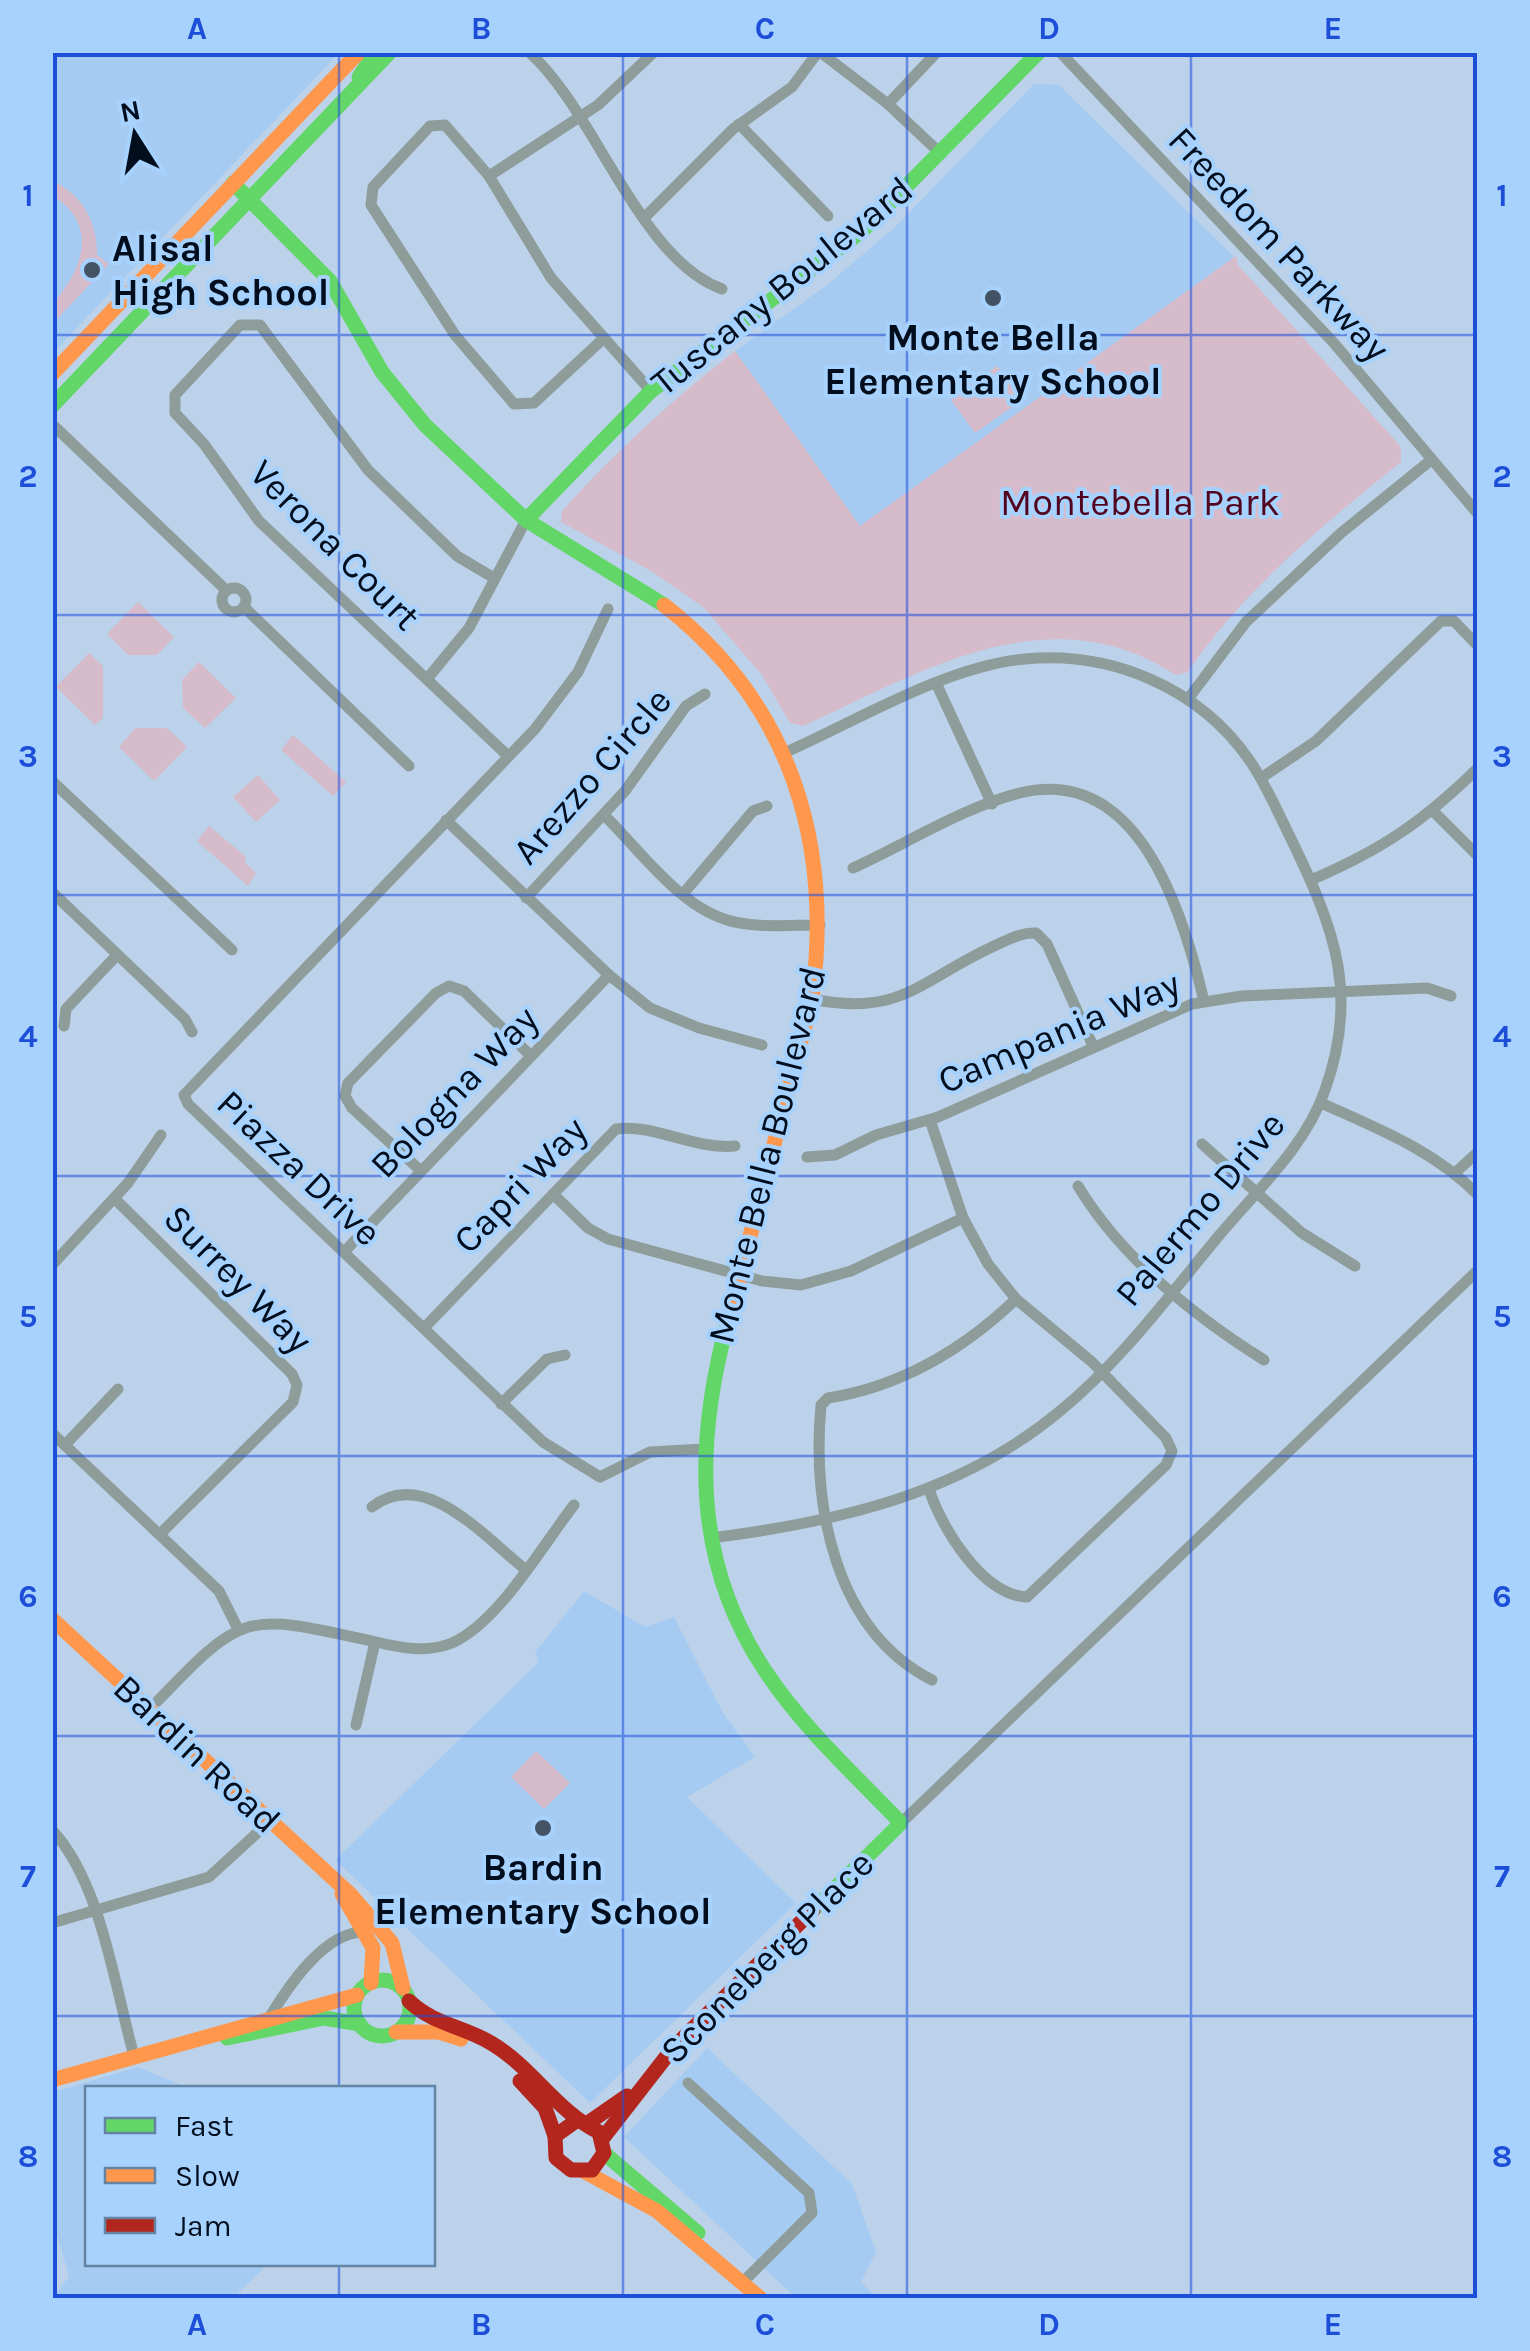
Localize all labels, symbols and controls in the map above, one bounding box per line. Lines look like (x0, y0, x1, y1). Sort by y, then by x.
text: A (187, 10, 207, 47)
text: B (471, 10, 491, 47)
text: C (755, 10, 775, 47)
text: D (1038, 10, 1060, 47)
text: E (1324, 10, 1342, 47)
north arrow (85, 85, 185, 185)
text: N (117, 93, 143, 129)
street label: Freedom Parkway (1159, 118, 1399, 371)
street label: Tuscany Boulevard (642, 167, 922, 405)
text: 1 (22, 177, 34, 214)
text: 1 (1496, 177, 1508, 214)
place label: Alisal High School (112, 226, 329, 315)
marker: Alisal High School (81, 259, 103, 281)
marker: Monte Bella Elementary School (982, 287, 1004, 309)
place label: Monte Bella Elementary School (824, 315, 1162, 404)
street label: Verona Court (241, 451, 429, 639)
text: 2 (18, 458, 38, 495)
text: 2 (1492, 458, 1512, 495)
park label: Montebella Park (1000, 480, 1280, 525)
street label: Arezzo Circle (503, 679, 681, 873)
text: 3 (18, 738, 38, 775)
text: 3 (1492, 738, 1512, 775)
street label: Campania Way (931, 961, 1187, 1103)
street label: Monte Bella Boulevard (698, 962, 836, 1348)
street label: Bologna Way (361, 996, 547, 1187)
text: 4 (18, 1018, 38, 1055)
text: 4 (1492, 1018, 1512, 1055)
street label: Piazza Drive (208, 1081, 390, 1255)
street label: Palermo Drive (1106, 1103, 1294, 1315)
street label: Capri Way (444, 1107, 596, 1262)
street label: Surrey Way (155, 1196, 322, 1363)
text: 5 (19, 1298, 37, 1335)
text: 5 (1493, 1298, 1511, 1335)
text: 6 (18, 1578, 38, 1615)
text: 6 (1492, 1578, 1512, 1615)
street label: Bardin Road (104, 1665, 290, 1843)
marker: Bardin Elementary School (532, 1817, 554, 1839)
street label: Sconeberg Place (651, 1841, 883, 2073)
place label: Bardin Elementary School (374, 1845, 712, 1934)
text: 7 (20, 1858, 36, 1895)
text: 7 (1494, 1858, 1510, 1895)
legend (85, 2086, 435, 2266)
text: Fast (175, 2108, 234, 2144)
text: 8 (18, 2138, 38, 2175)
text: 8 (1492, 2138, 1512, 2175)
text: Slow (175, 2158, 240, 2194)
text: Jam (175, 2208, 232, 2244)
text: A (187, 2306, 207, 2343)
text: B (471, 2306, 491, 2343)
text: C (755, 2306, 775, 2343)
text: D (1038, 2306, 1060, 2343)
text: E (1324, 2306, 1342, 2343)

